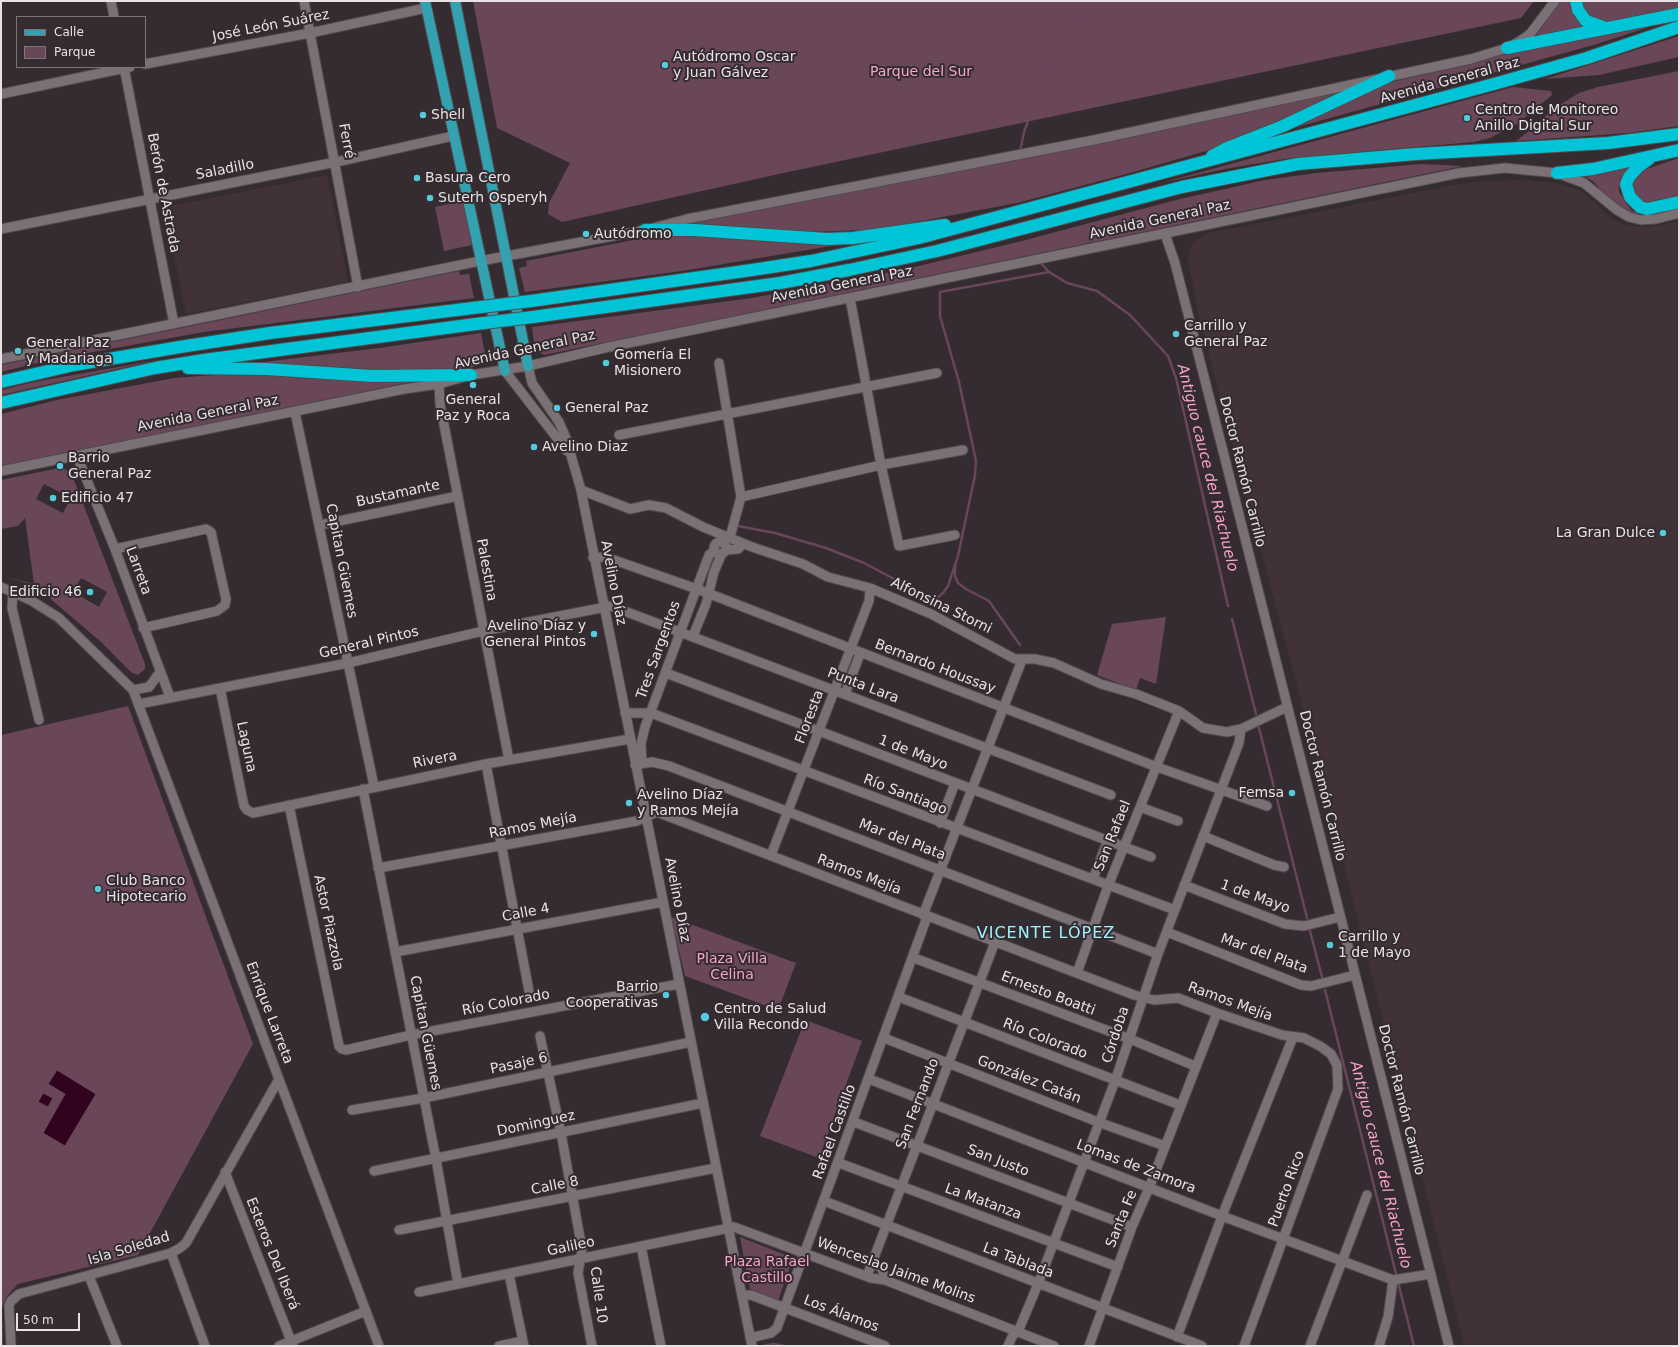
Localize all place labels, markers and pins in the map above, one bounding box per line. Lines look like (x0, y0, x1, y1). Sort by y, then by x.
place label: Autódromo Oscar y Juan Gálvez (673, 49, 795, 82)
marker: Autódromo Oscar y Juan Gálvez (660, 60, 670, 70)
place label: Centro de Monitoreo Anillo Digital Sur (1475, 102, 1618, 134)
place label: Shell (431, 107, 465, 123)
marker: Shell (418, 110, 428, 120)
marker: Centro de Monitoreo Anillo Digital Sur (1462, 113, 1472, 123)
place label: Basura Cero (425, 170, 511, 186)
marker: Basura Cero (412, 173, 422, 183)
place label: Suterh Osperyh (438, 190, 547, 206)
marker: Suterh Osperyh (425, 193, 435, 203)
place label: Autódromo (594, 226, 672, 242)
marker: Autódromo (581, 229, 591, 239)
place label: Carrillo y General Paz (1184, 318, 1267, 350)
marker: Carrillo y General Paz (1171, 329, 1181, 339)
place label: General Paz y Madariaga (26, 335, 113, 368)
marker: General Paz y Madariaga (13, 346, 23, 356)
place label: Gomería El Misionero (614, 347, 691, 380)
marker: Gomería El Misionero (601, 358, 611, 368)
marker: General Paz y Roca (468, 380, 478, 390)
place label: General Paz y Roca (436, 392, 510, 424)
place label: General Paz (565, 400, 648, 416)
marker: General Paz (552, 403, 562, 413)
place label: Avelino Diaz (542, 439, 628, 455)
marker: Avelino Diaz (529, 442, 539, 452)
place label: Barrio General Paz (68, 450, 151, 482)
marker: Barrio General Paz (55, 461, 65, 471)
place label: Edificio 47 (61, 490, 134, 506)
marker: Edificio 47 (48, 493, 58, 503)
place label: La Gran Dulce (1556, 525, 1655, 541)
marker: La Gran Dulce (1658, 528, 1668, 538)
place label: Edificio 46 (9, 584, 82, 600)
marker: Edificio 46 (85, 587, 95, 597)
place label: Avelino Díaz y General Pintos (484, 618, 586, 650)
marker: Avelino Díaz y General Pintos (589, 629, 599, 639)
place label: Femsa (1239, 785, 1284, 801)
place label: Avelino Díaz y Ramos Mejía (637, 787, 739, 820)
marker: Femsa (1287, 788, 1297, 798)
marker: Avelino Díaz y Ramos Mejía (624, 798, 634, 808)
place label: Club Banco Hipotecario (106, 873, 186, 906)
marker: Club Banco Hipotecario (93, 884, 103, 894)
place label: Carrillo y 1 de Mayo (1338, 929, 1411, 962)
marker: Carrillo y 1 de Mayo (1325, 940, 1335, 950)
place label: Barrio Cooperativas (566, 979, 658, 1012)
marker: Barrio Cooperativas (661, 990, 671, 1000)
place label: Centro de Salud Villa Recondo (714, 1001, 826, 1034)
marker: Centro de Salud Villa Recondo (699, 1011, 711, 1023)

